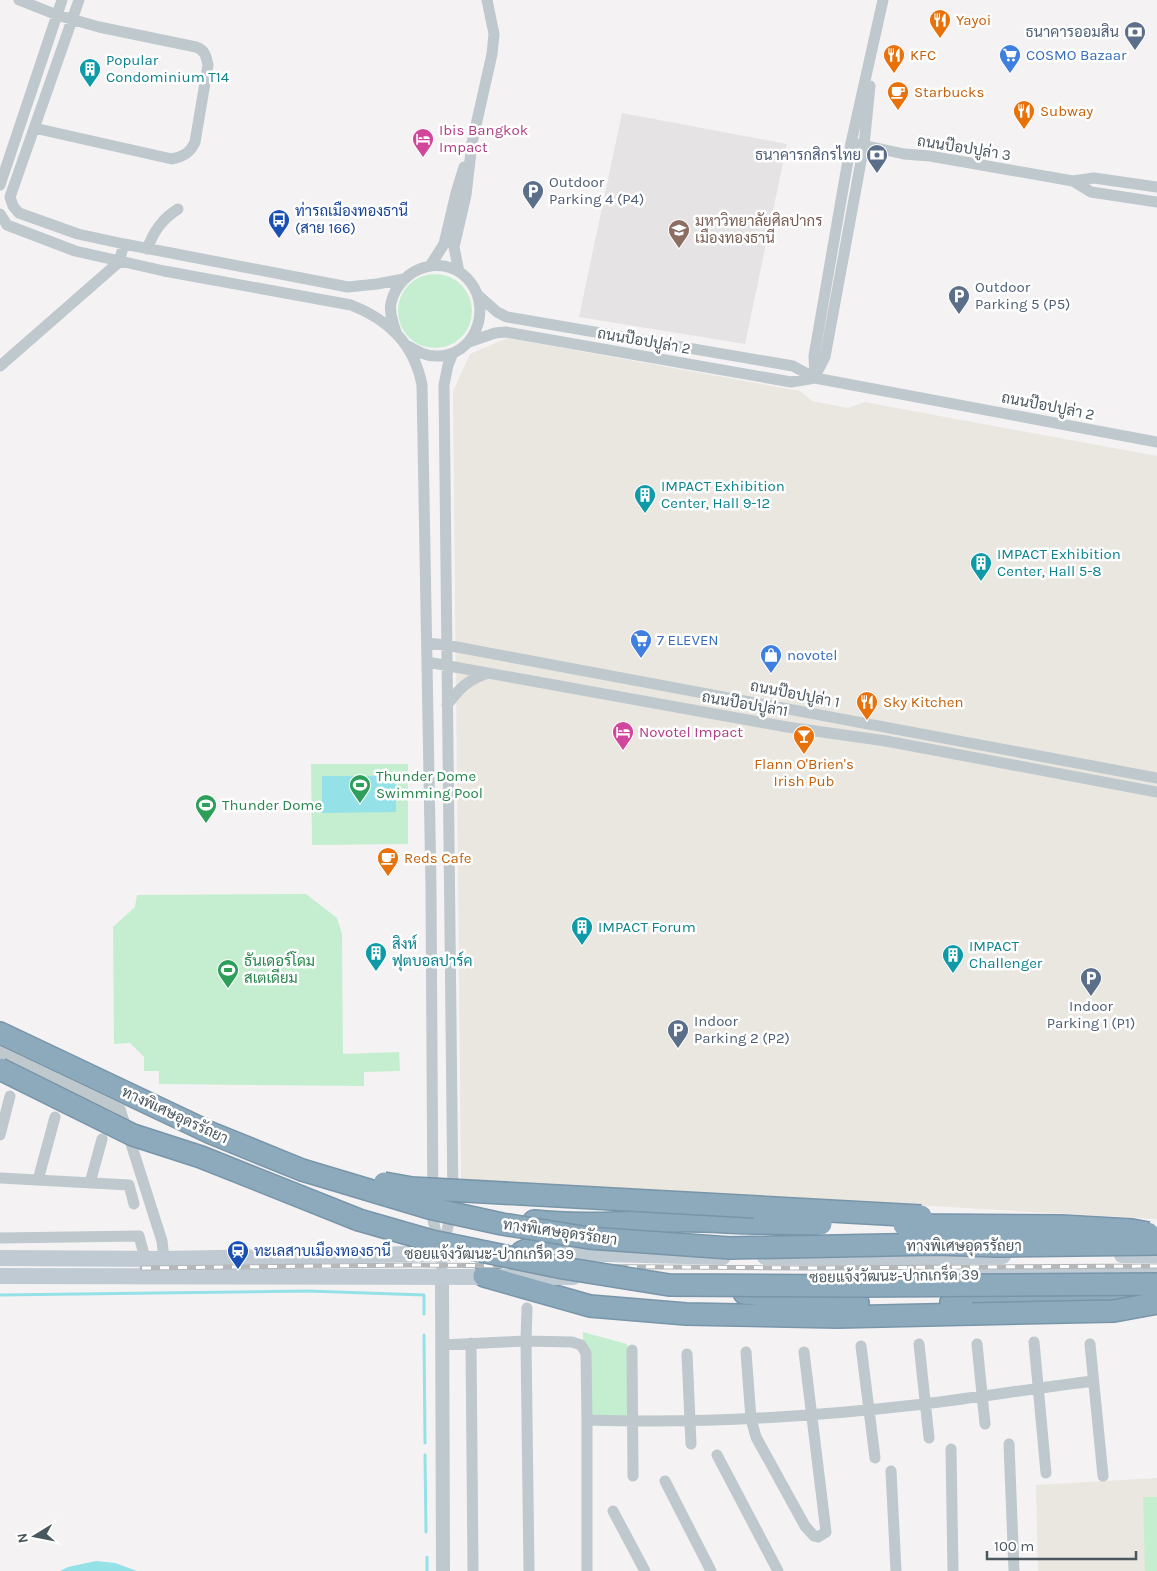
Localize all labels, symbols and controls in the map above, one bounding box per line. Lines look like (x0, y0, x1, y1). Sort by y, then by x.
restaurant icon: Yayoi (928, 8, 952, 39)
place label: Yayoi (956, 11, 991, 29)
bank icon: ธนาคารออมสิน (1123, 20, 1147, 51)
place label: ธนาคารออมสิน (1025, 23, 1119, 41)
restaurant icon: KFC (882, 43, 906, 74)
supermarket icon: COSMO Bazaar (998, 43, 1022, 74)
place label: KFC (910, 46, 936, 64)
place label: COSMO Bazaar (1026, 46, 1127, 64)
place label: Popular Condominium T14 (106, 51, 230, 86)
building icon: Popular Condominium T14 (78, 57, 102, 88)
cafe icon: Starbucks (886, 80, 910, 111)
place label: Starbucks (914, 83, 984, 101)
restaurant icon: Subway (1012, 99, 1036, 130)
place label: Subway (1040, 102, 1093, 120)
place label: Ibis Bangkok Impact (439, 121, 528, 156)
hotel icon: Ibis Bangkok Impact (411, 127, 435, 158)
street label: ถนนป๊อปปูล่า 3 (916, 131, 1012, 165)
bank icon: ธนาคารกสิกรไทย (865, 143, 889, 174)
place label: ธนาคารกสิกรไทย (755, 145, 861, 164)
place label: Outdoor Parking 4 (P4) (549, 173, 644, 208)
parking icon: Outdoor Parking 4 (P4) (521, 179, 545, 210)
place label: ท่ารถเมืองทองธานี (สาย 166) (295, 201, 408, 237)
bus stop icon: ท่ารถเมืองทองธานี (สาย 166) (267, 208, 291, 239)
place label: มหาวิทยาลัยศิลปากร เมืองทองธานี (695, 212, 822, 247)
school or university icon: มหาวิทยาลัยศิลปากร เมืองทองธานี (667, 218, 691, 249)
place label: Outdoor Parking 5 (P5) (975, 278, 1070, 313)
parking icon: Outdoor Parking 5 (P5) (947, 284, 971, 315)
street label: ถนนป๊อปปูล่า 2 (596, 323, 692, 359)
street label: ถนนป๊อปปูล่า 2 (1000, 387, 1096, 425)
place label: IMPACT Exhibition Center, Hall 9-12 (661, 477, 785, 512)
building icon: IMPACT Exhibition Center, Hall 9-12 (633, 483, 657, 514)
place label: IMPACT Exhibition Center, Hall 5-8 (997, 545, 1121, 580)
building icon: IMPACT Exhibition Center, Hall 5-8 (969, 551, 993, 582)
supermarket icon: 7 ELEVEN (629, 628, 653, 659)
place label: 7 ELEVEN (657, 631, 719, 649)
shop icon: novotel (759, 643, 783, 674)
place label: novotel (787, 646, 838, 664)
street label: ถนนป๊อปปูล่า 1 (749, 676, 841, 712)
street label: ถนนป๊อปปูล่า1 (700, 687, 790, 721)
restaurant icon: Sky Kitchen (855, 690, 879, 721)
place label: Sky Kitchen (883, 693, 964, 711)
hotel icon: Novotel Impact (611, 720, 635, 751)
place label: Novotel Impact (639, 723, 743, 741)
bar icon: Flann O'Brien's Irish Pub (792, 724, 816, 755)
place label: Flann O'Brien's Irish Pub (754, 755, 854, 790)
place label: Thunder Dome Swimming Pool (376, 767, 483, 802)
sports icon: Thunder Dome Swimming Pool (348, 773, 372, 804)
sports icon: Thunder Dome (194, 793, 218, 824)
place label: Thunder Dome (222, 796, 322, 814)
cafe icon: Reds Cafe (376, 846, 400, 877)
place label: Reds Cafe (404, 849, 472, 867)
building icon: IMPACT Forum (570, 915, 594, 946)
place label: IMPACT Forum (598, 918, 696, 936)
place label: สิงห์ ฟุตบอลปาร์ค (392, 934, 473, 972)
place label: IMPACT Challenger (969, 937, 1043, 972)
building icon: สิงห์ ฟุตบอลปาร์ค (364, 941, 388, 972)
building icon: IMPACT Challenger (941, 943, 965, 974)
place label: ธันเดอร์โดม สเตเดียม (244, 951, 315, 987)
sports icon: ธันเดอร์โดม สเตเดียม (216, 958, 240, 989)
parking icon: Indoor Parking 1 (P1) (1079, 966, 1103, 997)
place label: Indoor Parking 1 (P1) (1047, 997, 1135, 1032)
place label: Indoor Parking 2 (P2) (694, 1012, 790, 1047)
parking icon: Indoor Parking 2 (P2) (666, 1018, 690, 1049)
street label: ทางพิเศษอุดรรัถยา (118, 1082, 231, 1149)
street label: ทางพิเศษอุดรรัถยา (501, 1215, 618, 1251)
street label: ทางพิเศษอุดรรัถยา (906, 1237, 1022, 1257)
station icon: ทะเลสาบเมืองทองธานี (226, 1239, 250, 1270)
place label: ทะเลสาบเมืองทองธานี (254, 1241, 391, 1260)
street label: ซอยแจ้งวัฒนะ-ปากเกร็ด 39 (404, 1243, 574, 1263)
street label: ซอยแจ้งวัฒนะ-ปากเกร็ด 39 (809, 1264, 979, 1286)
north arrow (10, 1511, 60, 1561)
scale bar (987, 1528, 1136, 1560)
text: N (13, 1532, 32, 1545)
text: 100 m (994, 1537, 1034, 1555)

